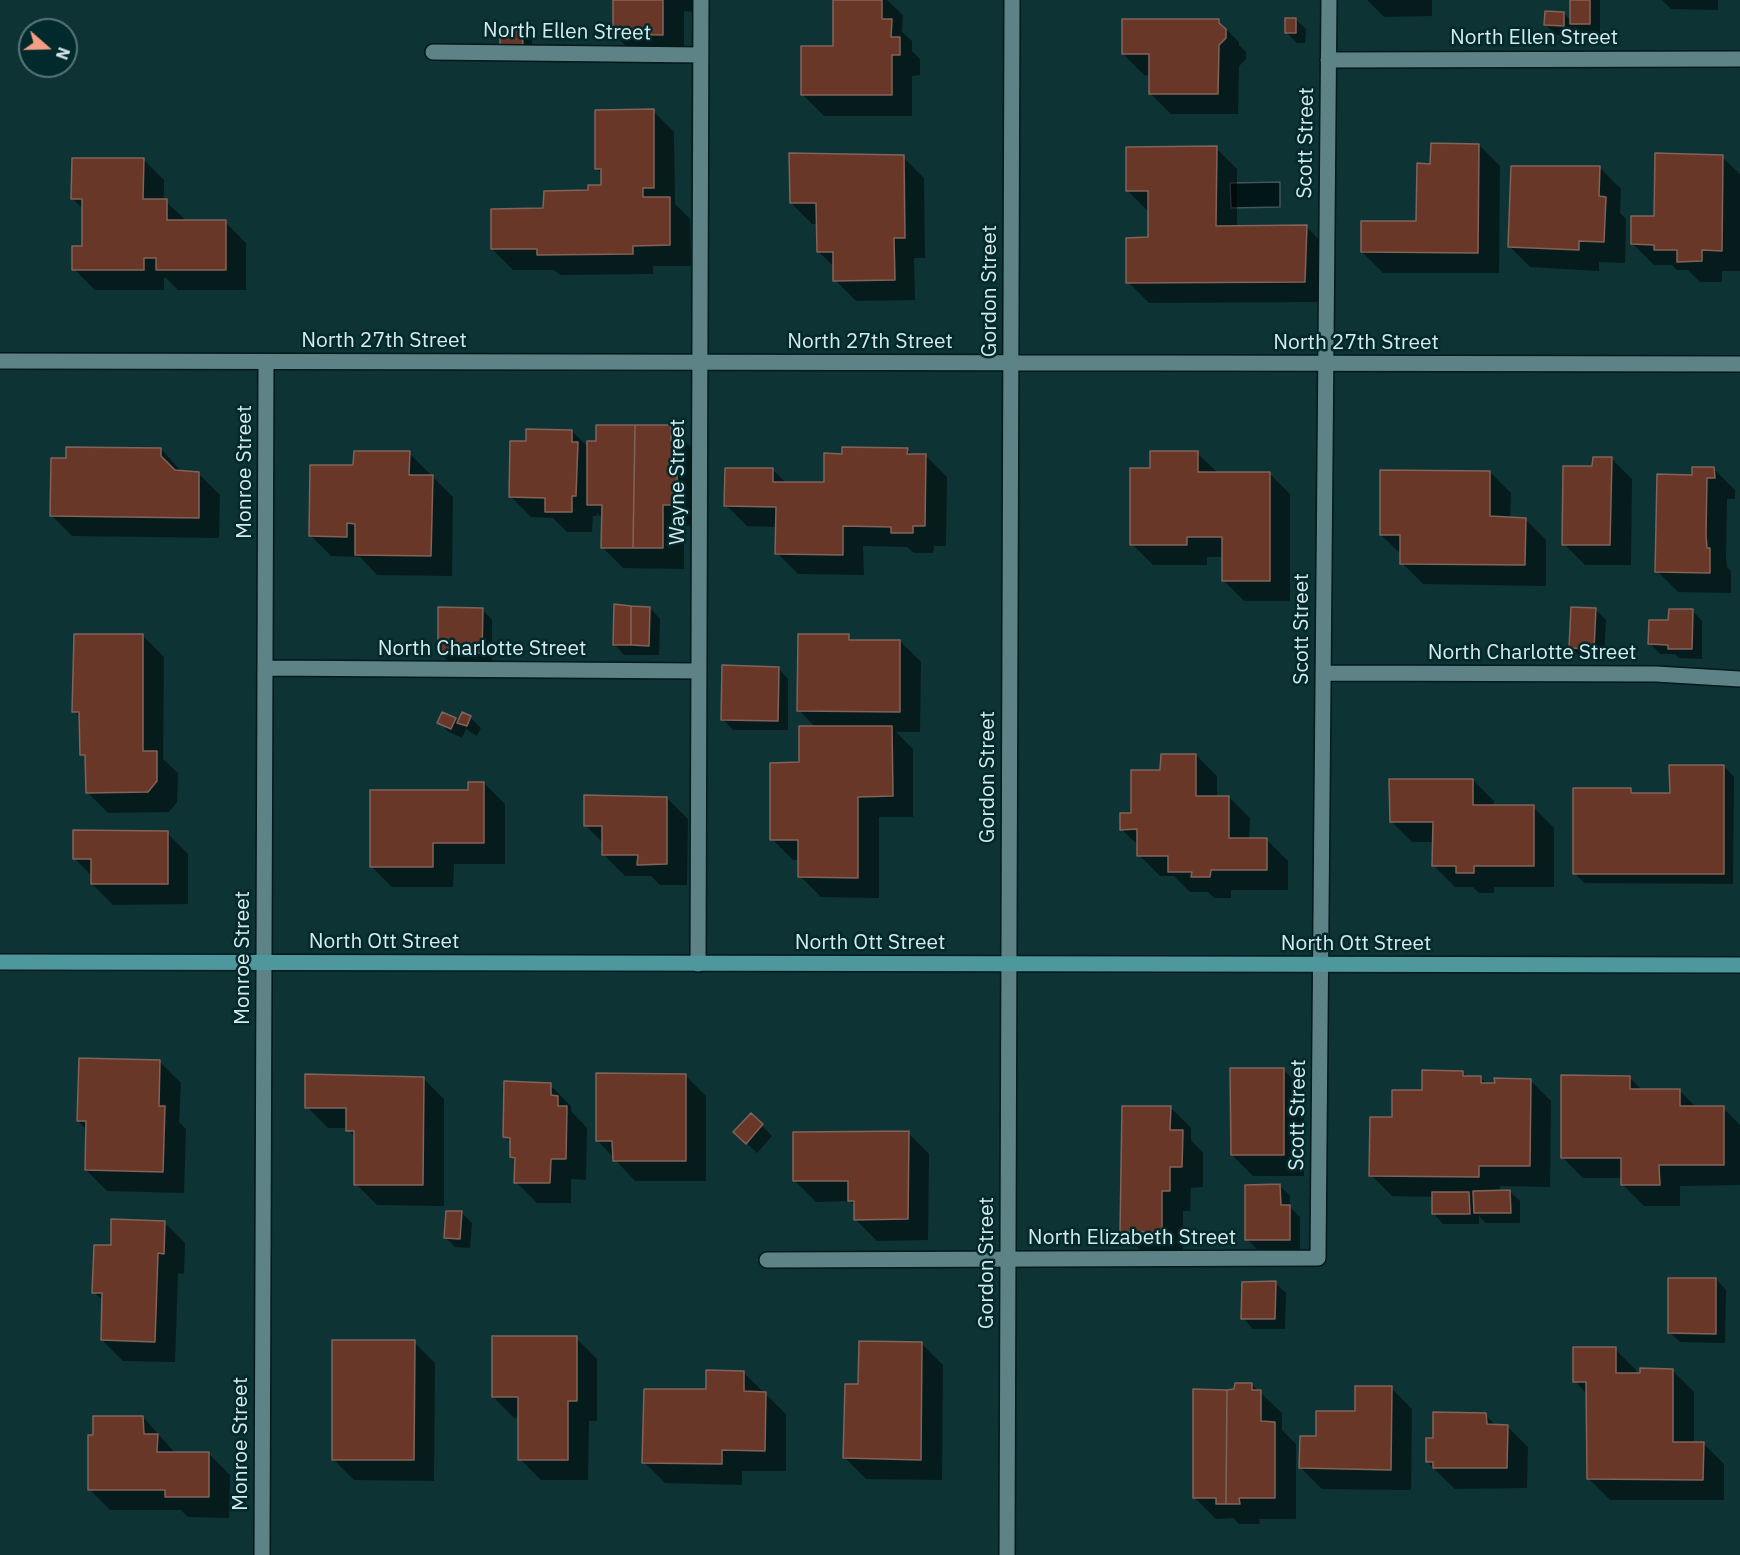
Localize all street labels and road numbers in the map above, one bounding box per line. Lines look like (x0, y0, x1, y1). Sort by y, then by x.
street label: North Ellen Street (483, 18, 651, 46)
street label: North Ellen Street (1450, 25, 1618, 51)
street label: Scott Street (1292, 87, 1320, 199)
street label: Gordon Street (977, 225, 1003, 357)
street label: North 27th Street (301, 328, 467, 354)
street label: North 27th Street (787, 329, 953, 355)
street label: North 27th Street (1273, 330, 1439, 356)
street label: Monroe Street (232, 405, 258, 539)
street label: Wayne Street (665, 419, 691, 545)
street label: Scott Street (1289, 573, 1315, 685)
street label: North Charlotte Street (378, 636, 586, 662)
street label: North Charlotte Street (1428, 640, 1636, 666)
street label: Gordon Street (975, 711, 1001, 843)
street label: Monroe Street (230, 891, 256, 1025)
street label: North Ott Street (309, 929, 459, 955)
street label: North Ott Street (795, 930, 945, 956)
street label: North Ott Street (1281, 931, 1431, 957)
street label: Scott Street (1284, 1059, 1312, 1171)
street label: Gordon Street (974, 1197, 1000, 1329)
street label: North Elizabeth Street (1028, 1225, 1236, 1251)
street label: Monroe Street (228, 1377, 254, 1511)

